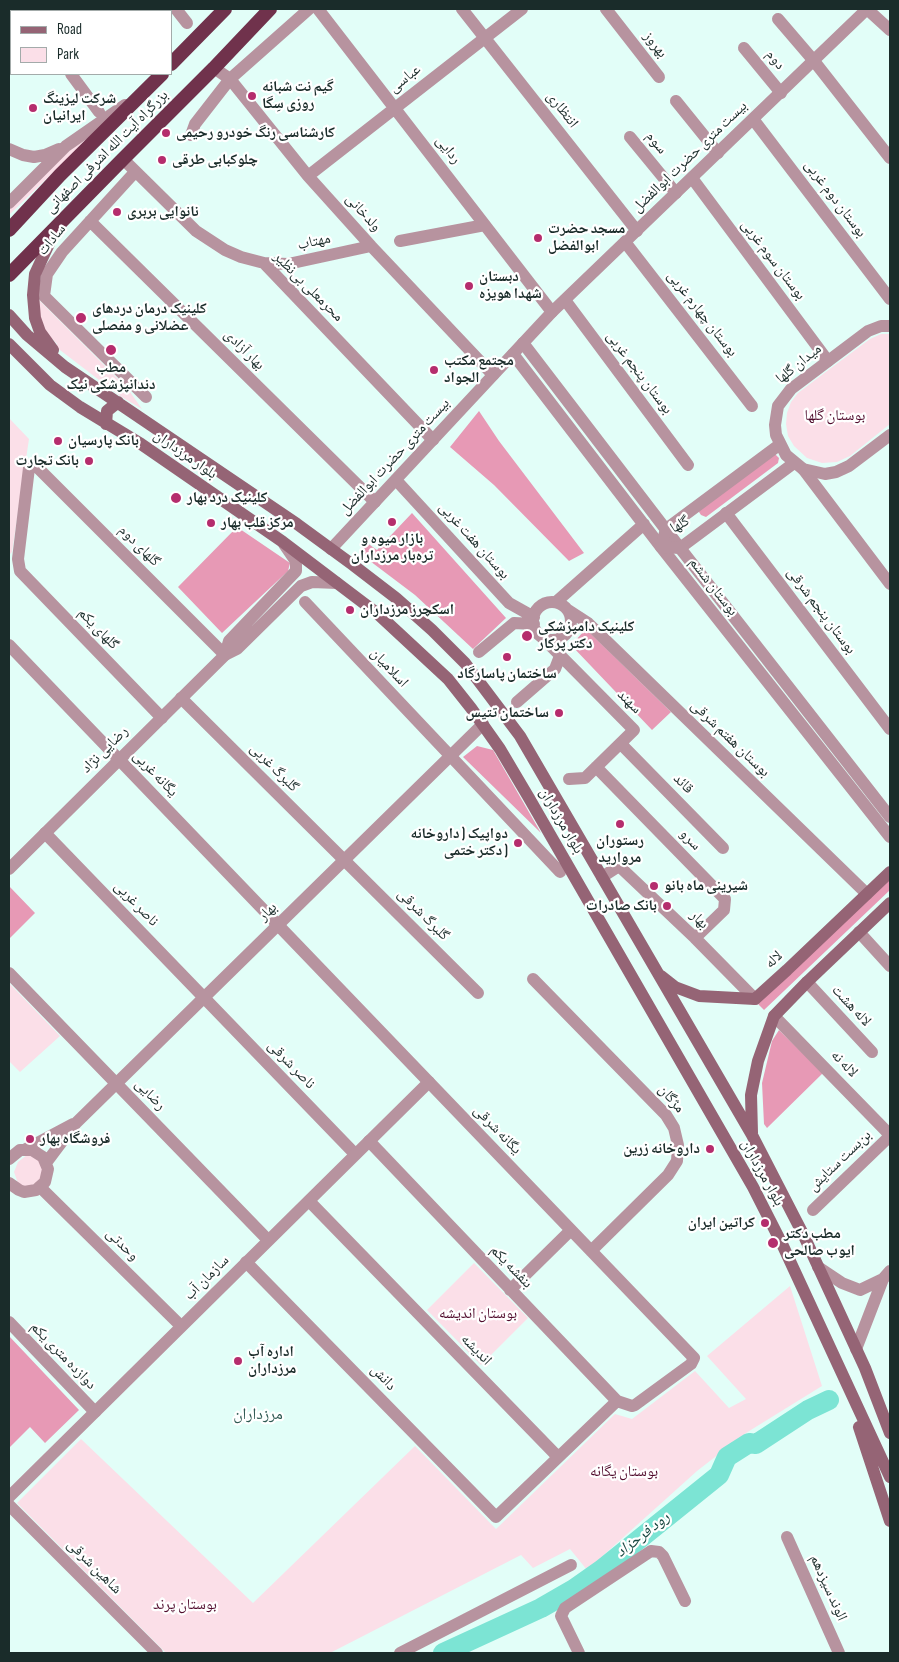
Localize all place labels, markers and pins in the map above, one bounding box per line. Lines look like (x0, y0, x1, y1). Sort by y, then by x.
place label: گیم نت شبانه روزی سِگا (262, 78, 334, 113)
place label: شرکت لیزینگ ایرانیان (43, 90, 116, 125)
marker: گیم نت شبانه روزی سِگا (246, 90, 258, 102)
marker: شرکت لیزینگ ایرانیان (27, 102, 39, 114)
place label: کارشناسی رنگ خودرو رحیمی (176, 124, 335, 142)
marker: کارشناسی رنگ خودرو رحیمی (160, 127, 172, 139)
place label: چلوکبابی طرقی (172, 151, 258, 169)
marker: چلوکبابی طرقی (156, 154, 168, 166)
place label: نانوایی بربری (127, 203, 199, 221)
marker: نانوایی بربری (111, 206, 123, 218)
place label: مسجد حضرت ابوالفضل (548, 220, 625, 255)
marker: مسجد حضرت ابوالفضل (532, 232, 544, 244)
place label: دبستان شهدا هویزه (479, 268, 542, 303)
marker: دبستان شهدا هویزه (463, 280, 475, 292)
place label: کلینیک درمان دردهای عضلانی و مفصلی (92, 300, 207, 335)
marker: کلینیک درمان دردهای عضلانی و مفصلی (74, 311, 88, 325)
marker: مطب دندانپزشکی نیک (104, 343, 118, 357)
place label: مجتمع مکتب الجواد (444, 352, 514, 387)
place label: مطب دندانپزشکی نیک (67, 359, 155, 394)
marker: مجتمع مکتب الجواد (428, 364, 440, 376)
place label: بانک پارسیان (68, 432, 139, 450)
marker: بانک پارسیان (52, 435, 64, 447)
place label: بانک تجارت (16, 452, 79, 470)
marker: بانک تجارت (83, 455, 95, 467)
place label: کلینیک درد بهار (187, 489, 267, 507)
marker: کلینیک درد بهار (169, 491, 183, 505)
place label: مرکز قلب بهار (221, 514, 294, 532)
marker: بازار میوه و تره‌بار مرزداران (386, 516, 398, 528)
marker: مرکز قلب بهار (205, 517, 217, 529)
place label: بازار میوه و تره‌بار مرزداران (351, 530, 433, 565)
place label: اسکچرز مرزداران (360, 601, 454, 619)
marker: اسکچرز مرزداران (344, 604, 356, 616)
place label: کلینیک دامپزشکی دکتر پرکار (538, 618, 634, 653)
marker: کلینیک دامپزشکی دکتر پرکار (520, 629, 534, 643)
marker: ساختمان پاسارگاد (501, 651, 513, 663)
place label: ساختمان پاسارگاد (457, 665, 557, 683)
place label: ساختمان تتیس (466, 704, 549, 722)
marker: ساختمان تتیس (553, 707, 565, 719)
marker: رستوران مروارید (614, 818, 626, 830)
place label: دواپیک ( داروخانه دکتر ختمی ) (410, 825, 508, 860)
place label: رستوران مروارید (596, 832, 644, 867)
marker: دواپیک ( داروخانه دکتر ختمی ) (512, 837, 524, 849)
place label: شیرینی ماه بانو (664, 877, 748, 895)
marker: شیرینی ماه بانو (648, 880, 660, 892)
place label: بانک صادرات (586, 897, 657, 915)
marker: بانک صادرات (661, 900, 673, 912)
place label: فروشگاه بهار (40, 1130, 110, 1148)
marker: فروشگاه بهار (24, 1133, 36, 1145)
place label: داروخانه زرین (623, 1140, 700, 1158)
marker: داروخانه زرین (704, 1143, 716, 1155)
place label: کراتین ایران (688, 1214, 755, 1232)
marker: کراتین ایران (759, 1217, 771, 1229)
place label: مطب دکتر ایوب صالحی (784, 1225, 855, 1260)
marker: مطب دکتر ایوب صالحی (766, 1236, 780, 1250)
place label: اداره آب مرزداران (248, 1343, 296, 1378)
marker: اداره آب مرزداران (232, 1355, 244, 1367)

